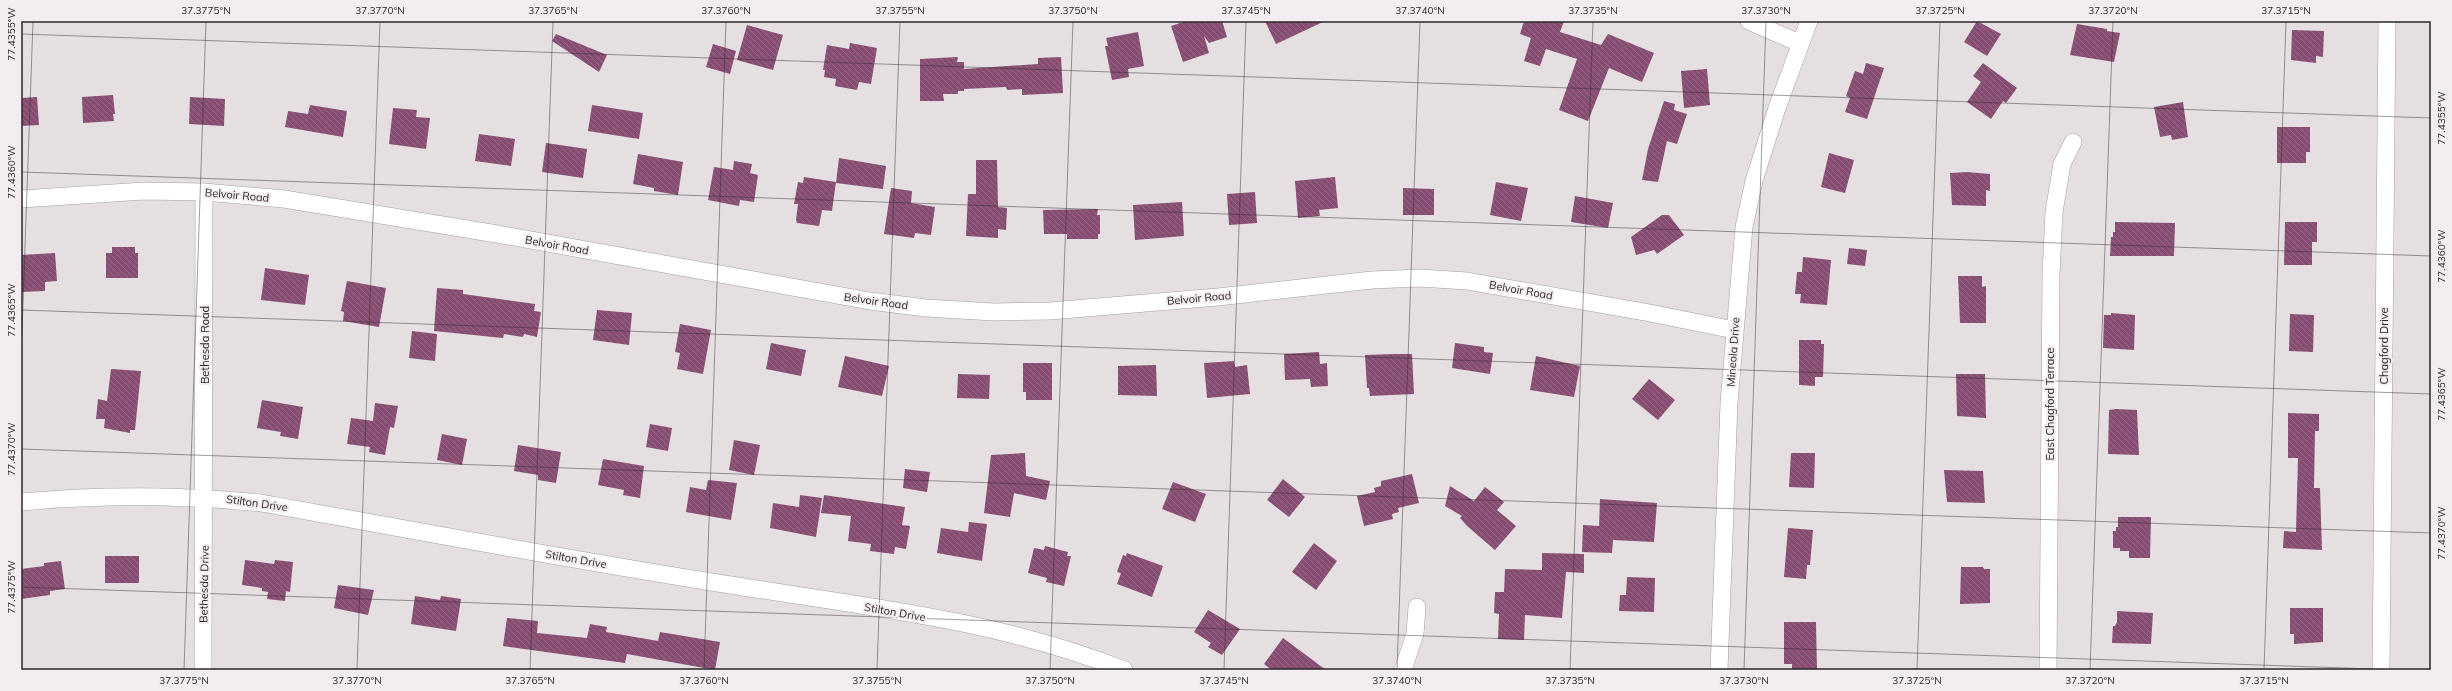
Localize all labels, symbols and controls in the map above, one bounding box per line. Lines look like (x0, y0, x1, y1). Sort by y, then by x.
text: 37.3775°N (181, 4, 231, 17)
text: 37.3770°N (355, 4, 405, 17)
text: 37.3765°N (528, 4, 578, 17)
text: 37.3760°N (701, 4, 751, 17)
text: 37.3755°N (875, 4, 925, 17)
text: 37.3750°N (1048, 4, 1098, 17)
text: 37.3745°N (1221, 4, 1271, 17)
text: 37.3740°N (1395, 4, 1445, 17)
text: 37.3735°N (1568, 4, 1618, 17)
text: 37.3730°N (1741, 4, 1791, 17)
text: 37.3725°N (1915, 4, 1965, 17)
text: 37.3720°N (2088, 4, 2138, 17)
text: 37.3715°N (2261, 4, 2311, 17)
text: 77.4355°W (5, 7, 18, 61)
text: 77.4355°W (2435, 91, 2448, 145)
text: 77.4360°W (5, 145, 18, 199)
street label: Belvoir Road (204, 185, 270, 205)
text: 77.4360°W (2435, 229, 2448, 283)
street label: Belvoir Road (524, 232, 590, 258)
street label: Belvoir Road (1488, 277, 1554, 303)
text: 77.4365°W (5, 283, 18, 337)
street label: Belvoir Road (1166, 288, 1232, 308)
street label: Belvoir Road (843, 290, 909, 312)
street label: Bethesda Road (198, 306, 212, 384)
street label: Chagford Drive (2377, 307, 2391, 385)
street label: Mineola Drive (1724, 317, 1742, 387)
street label: East Chagford Terrace (2043, 347, 2057, 461)
text: 77.4365°W (2435, 367, 2448, 421)
text: 77.4370°W (5, 422, 18, 476)
street label: Stilton Drive (225, 492, 289, 514)
text: 77.4370°W (2435, 506, 2448, 560)
street label: Bethesda Drive (196, 545, 212, 623)
street label: Stilton Drive (544, 547, 608, 571)
text: 77.4375°W (5, 560, 18, 614)
street label: Stilton Drive (863, 600, 927, 624)
text: 37.3775°N (159, 674, 209, 687)
text: 37.3770°N (332, 674, 382, 687)
text: 37.3765°N (505, 674, 555, 687)
text: 37.3760°N (679, 674, 729, 687)
text: 37.3755°N (852, 674, 902, 687)
text: 37.3750°N (1025, 674, 1075, 687)
text: 37.3745°N (1199, 674, 1249, 687)
text: 37.3740°N (1372, 674, 1422, 687)
text: 37.3735°N (1545, 674, 1595, 687)
text: 37.3730°N (1719, 674, 1769, 687)
text: 37.3725°N (1892, 674, 1942, 687)
text: 37.3720°N (2065, 674, 2115, 687)
text: 37.3715°N (2239, 674, 2289, 687)

